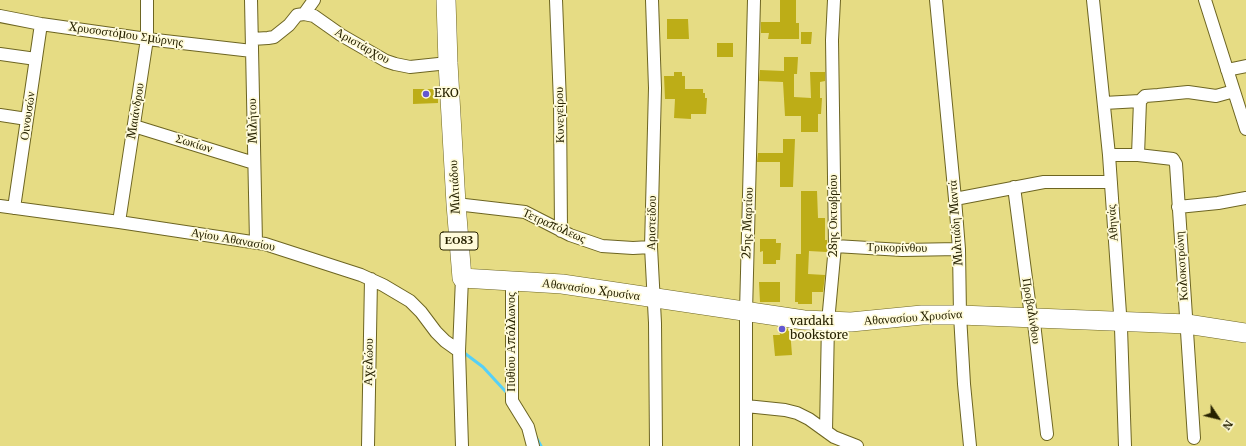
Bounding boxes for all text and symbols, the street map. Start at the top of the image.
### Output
street label: Χρυσοστόμου Σμύρνης [68,20,184,50]
street label: Αριστάρχου [332,25,392,67]
street label: Μαιάνδρου [124,82,148,140]
place label: EKO [434,87,459,101]
street label: Κυνεγείρου [552,87,568,143]
marker: EKO [421,89,431,99]
street label: Οινουσών [17,91,39,141]
street label: Μιλήτου [245,98,261,144]
street label: Σωκίων [174,132,214,156]
street label: Μιλτιάδου [446,160,464,214]
street label: 28ης Οκτωβρίου [827,175,841,257]
street label: Μιλτιάδη Μαντά [946,180,966,266]
street label: 25ης Μαρτίου [740,187,756,259]
street label: Αριστείδου [644,195,660,251]
street label: Αθηνάς [1105,204,1121,242]
street label: Τετραπόλεως [520,206,588,246]
street label: Αγίου Αθανασίου [190,226,276,254]
street label: Κολοκοτρώνη [1172,231,1192,301]
road number: ΕΟ83 [440,232,478,250]
street label: Τρικορίνθου [867,240,927,256]
street label: Αθανασίου Χρυσίνα [541,276,641,304]
street label: Προβαλίνθου [1019,277,1043,345]
street label: Πυθίου Απόλλωνος [505,292,519,392]
street label: Αθανασίου Χρυσίνα [863,307,963,329]
place label: vardaki bookstore [790,315,848,343]
marker: vardaki bookstore [777,324,787,334]
street label: Αχελώου [361,338,377,386]
north arrow [1198,398,1238,438]
text: N [1220,417,1236,432]

